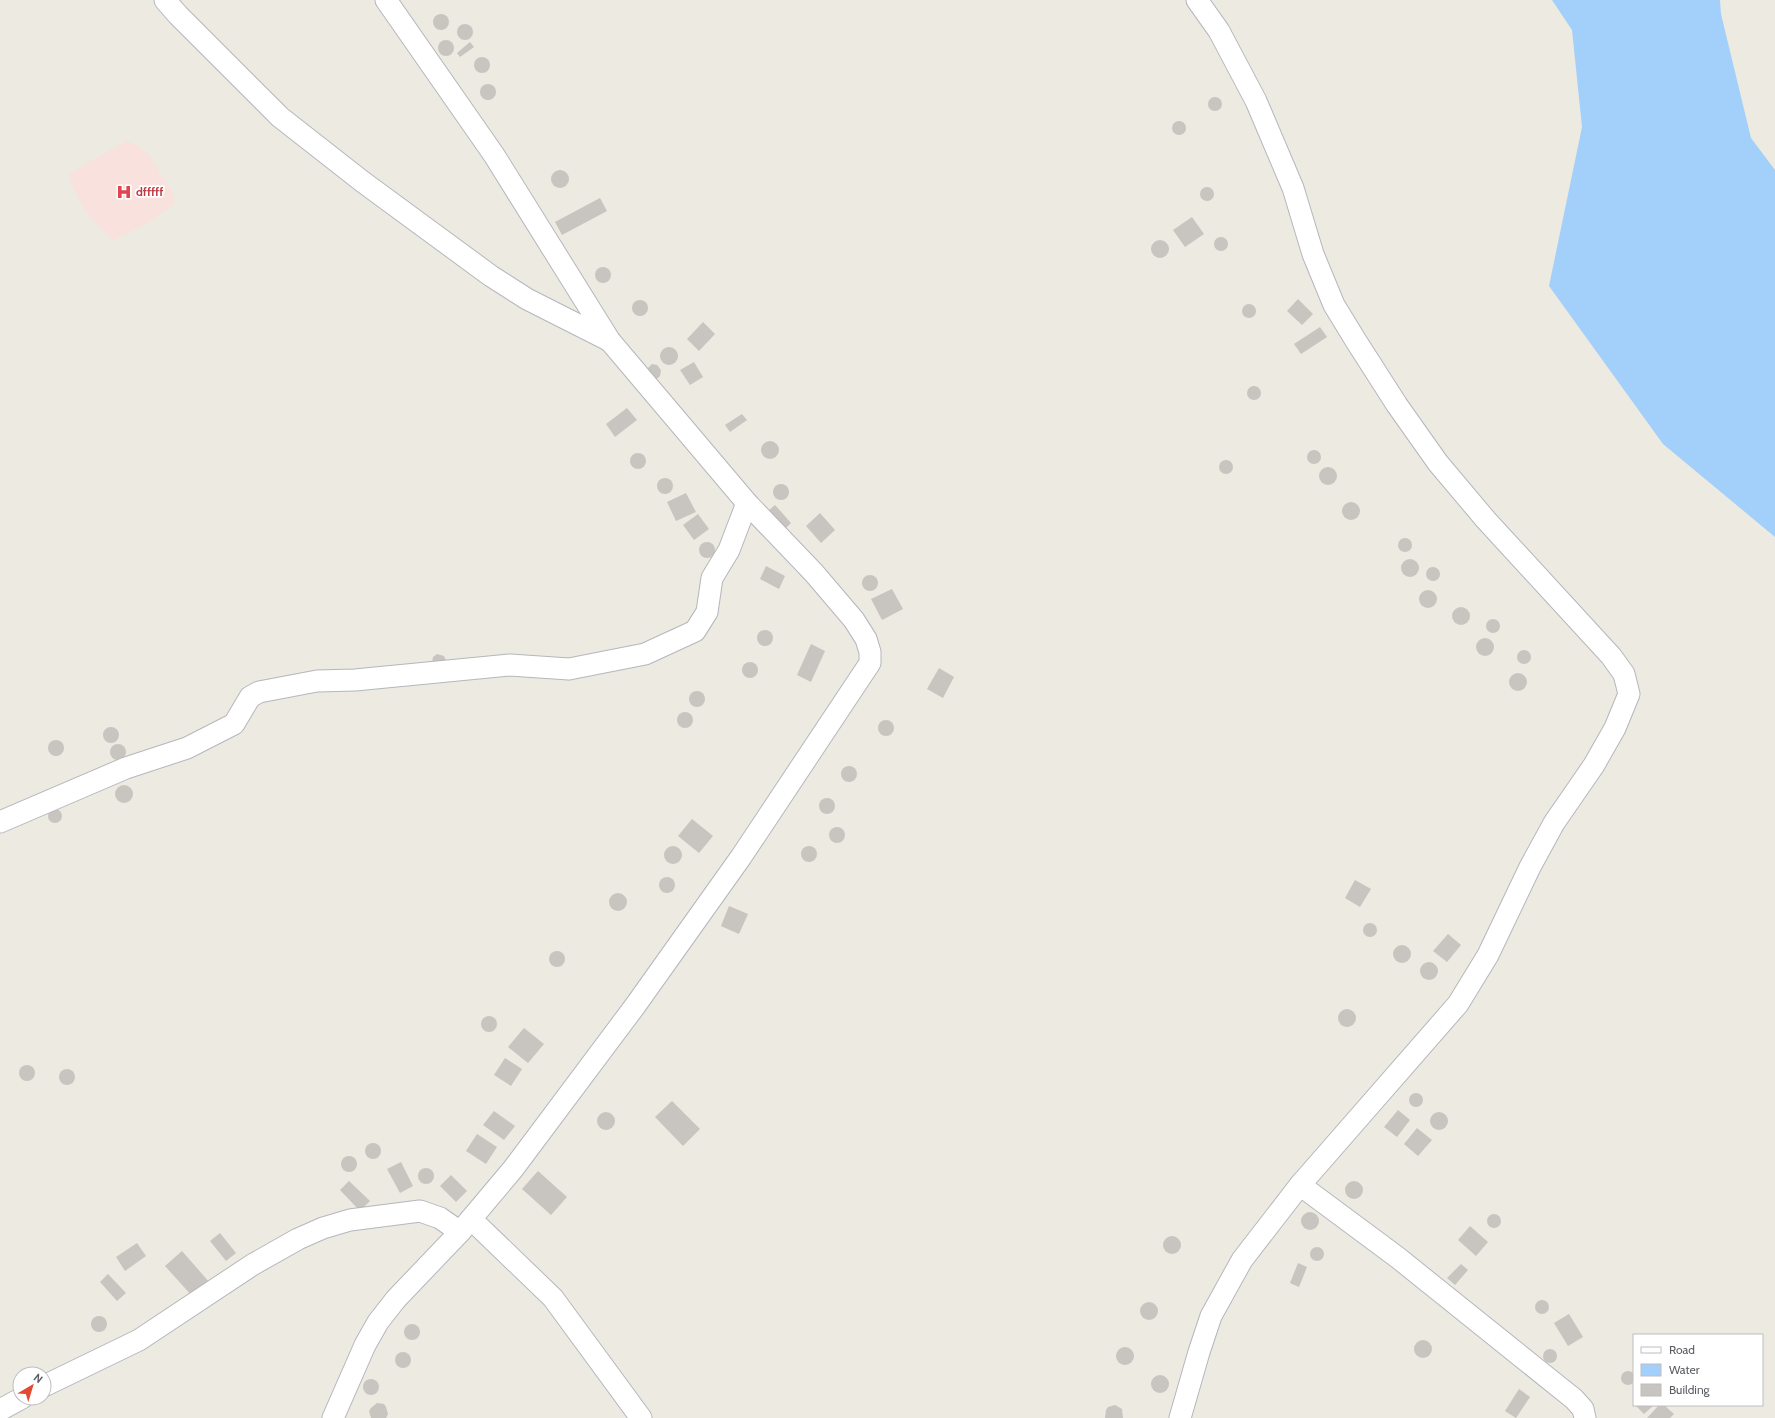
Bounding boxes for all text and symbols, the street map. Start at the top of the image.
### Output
hospital icon: dfffff [115,183,133,201]
place label: dfffff [136,184,163,199]
legend [1633,1334,1763,1406]
text: Road [1669,1342,1695,1357]
text: Water [1669,1362,1700,1377]
north arrow [12,1366,52,1406]
text: N [31,1370,46,1386]
text: Building [1669,1382,1711,1397]

